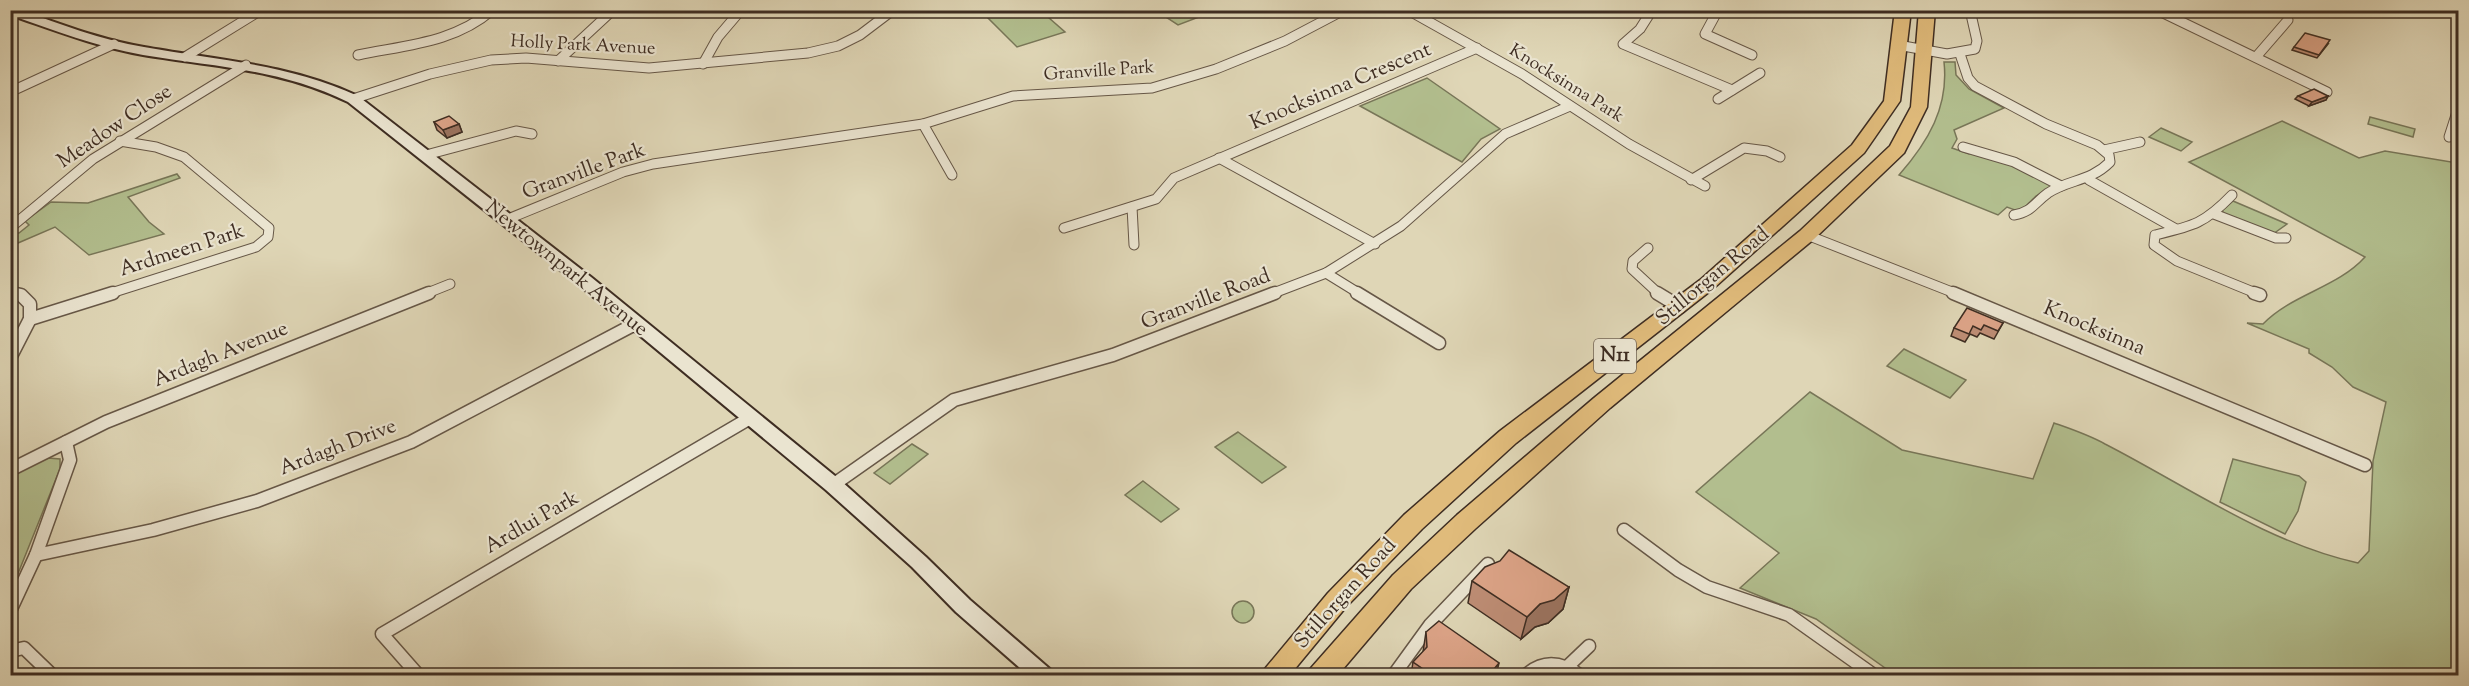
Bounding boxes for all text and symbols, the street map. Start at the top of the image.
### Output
street label: Holly Park Avenue [510,29,656,63]
street label: Knocksinna Crescent [1246,35,1436,139]
street label: Knocksinna Park [1503,38,1629,130]
street label: Granville Park [1043,55,1155,89]
street label: Meadow Close [51,77,179,177]
street label: Granville Park [518,136,650,208]
street label: Newtownpark Avenue [478,194,654,344]
street label: Ardmeen Park [115,216,249,285]
street label: Stillorgan Road [1650,220,1777,334]
street label: Granville Road [1137,261,1275,338]
street label: Knocksinna [2038,294,2150,364]
street label: Ardagh Avenue [149,314,293,396]
road number: N11 [1594,339,1636,373]
street label: Ardagh Drive [275,412,401,484]
street label: Ardlui Park [479,484,585,562]
street label: Stillorgan Road [1288,532,1404,656]

